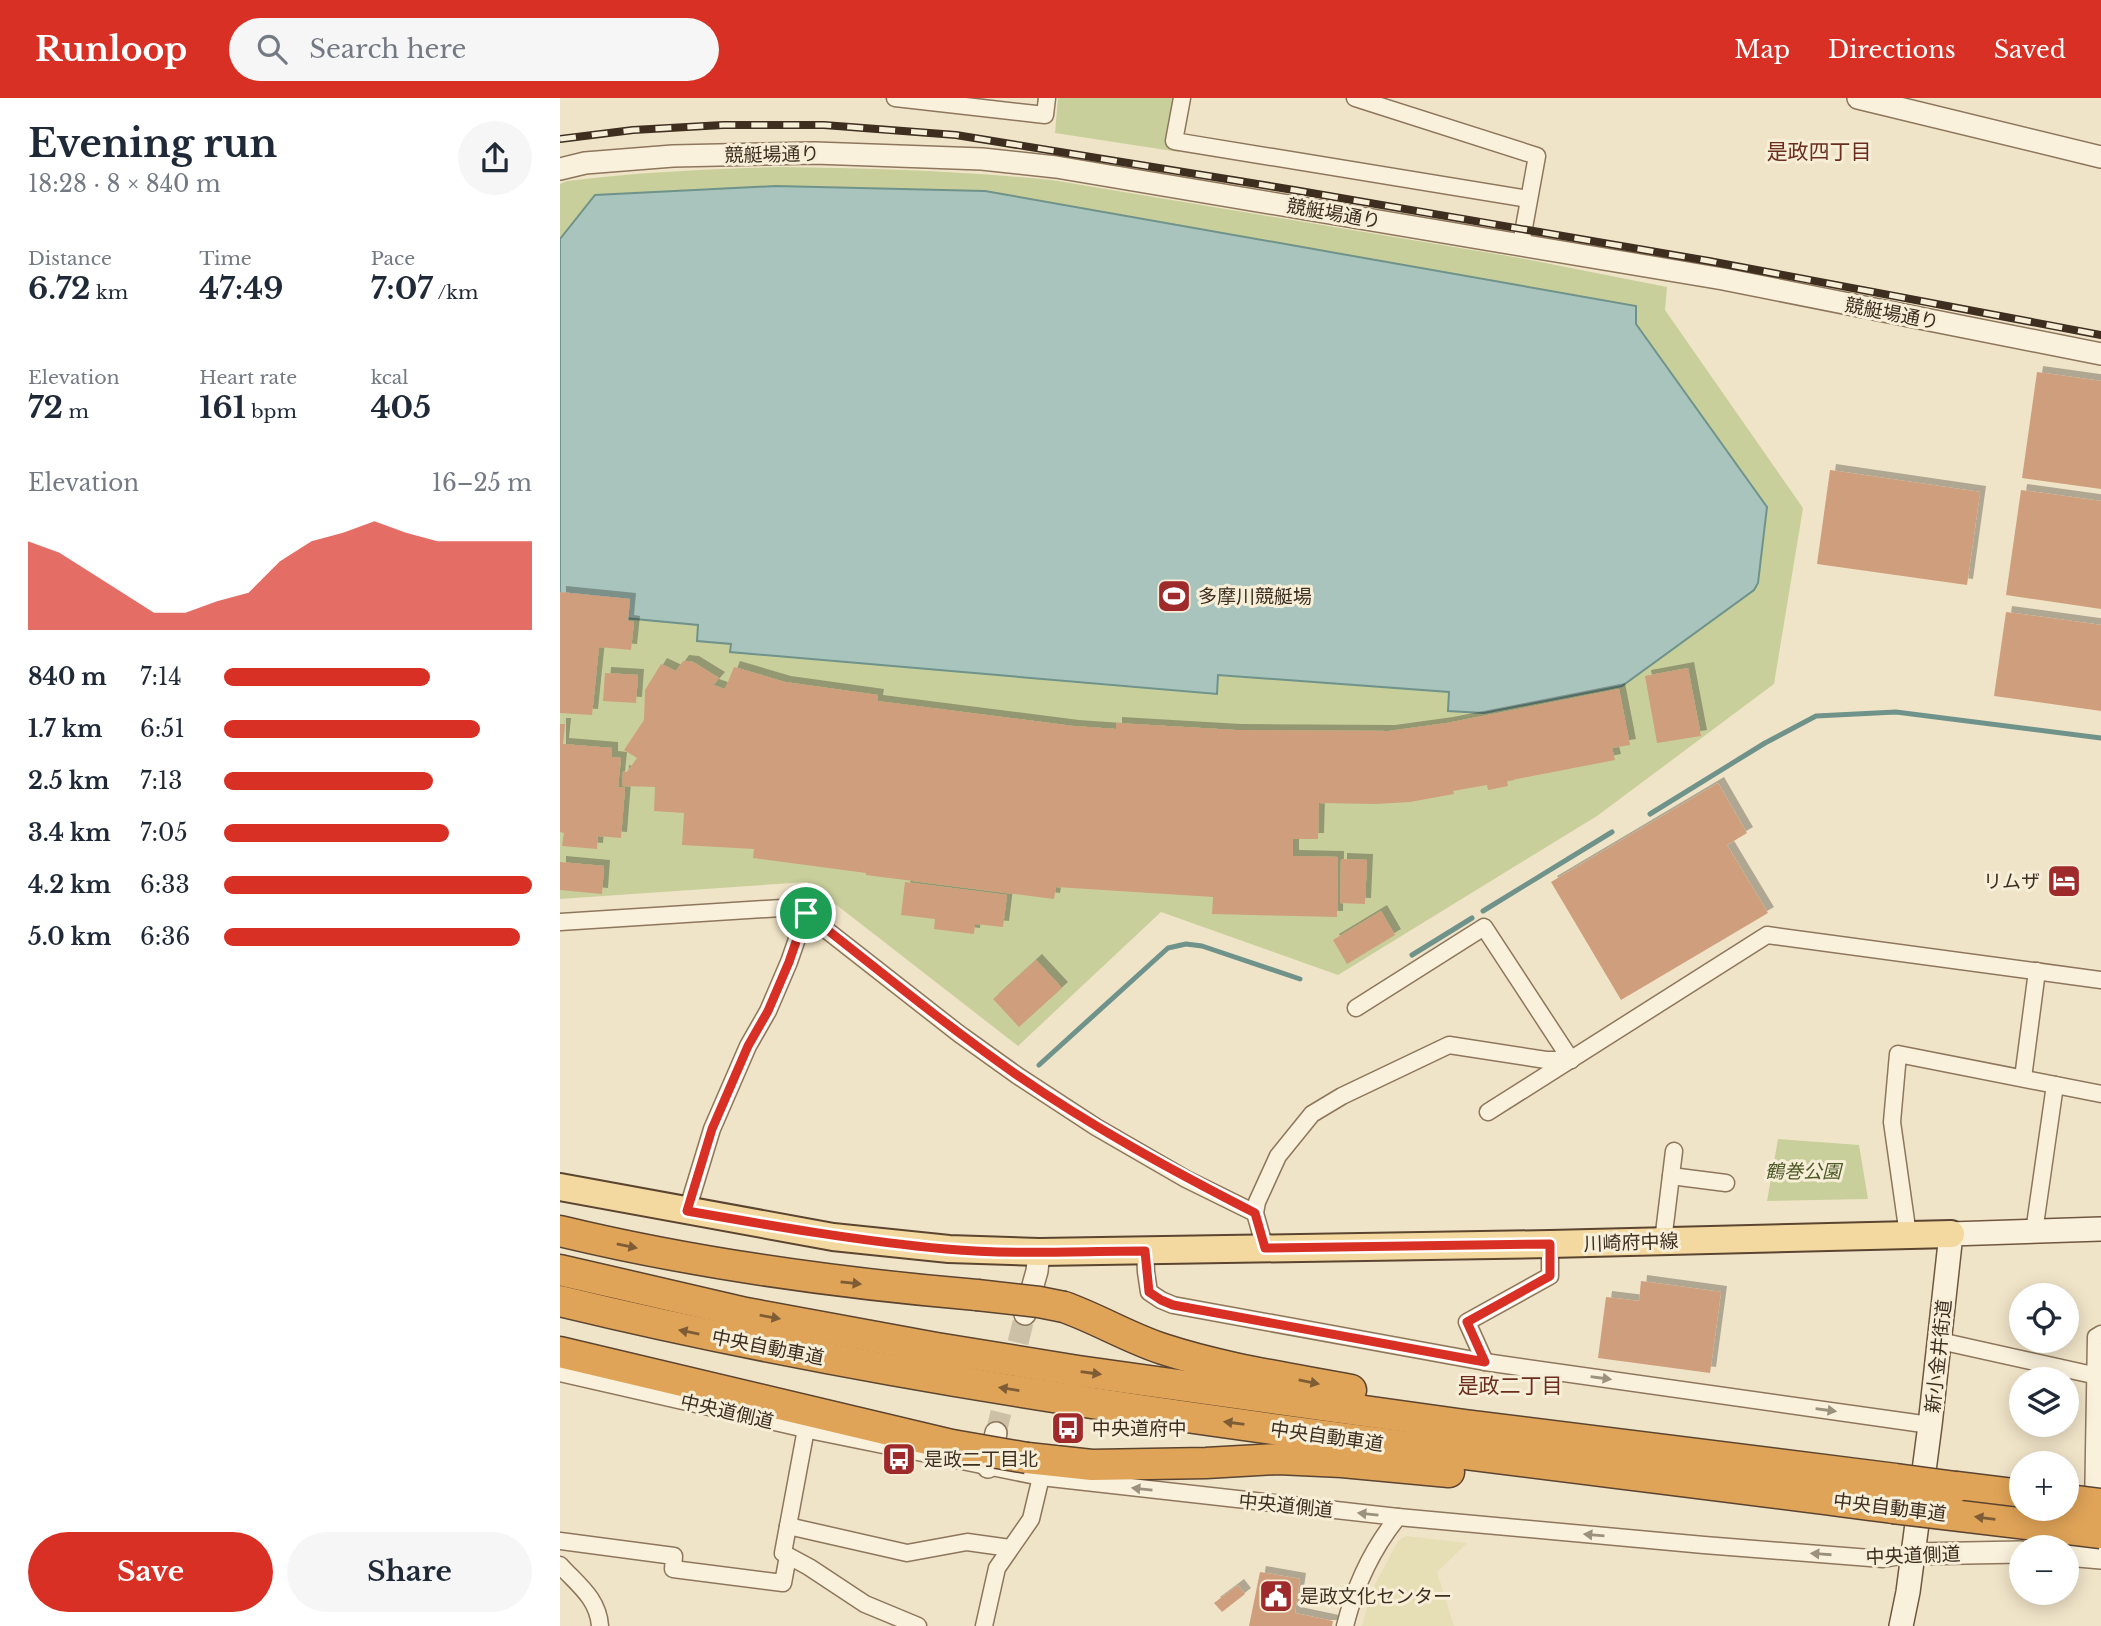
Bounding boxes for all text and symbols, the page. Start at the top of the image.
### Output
search box [229,18,719,81]
text: Runloop [35,29,187,70]
icon: search [253,30,291,68]
text: Search here [309,33,466,65]
text: Map [1734,35,1790,64]
text: Directions [1828,35,1956,64]
text: Saved [1994,35,2066,64]
text: Evening run [28,120,277,167]
button: share [458,121,532,195]
district label: 是政四丁目 [1767,139,1872,165]
street label: 競艇場通り [724,142,820,167]
text: 18:28 · 8 × 840 m [28,170,221,198]
street label: 競艇場通り [1285,194,1383,233]
text: Distance [28,247,112,270]
text: Time [199,247,252,270]
text: Pace [371,247,415,270]
text: 6.72 [28,270,91,307]
text: 47:49 [199,270,283,307]
text: 7:07 [371,270,433,307]
text: km [91,281,128,304]
text: /km [433,281,478,304]
street label: 競艇場通り [1843,293,1941,334]
text: Elevation [28,366,120,389]
text: Heart rate [199,366,297,389]
text: kcal [371,366,409,389]
text: 72 [28,389,63,426]
text: 161 [199,389,246,426]
text: 405 [371,389,431,426]
text: m [63,400,89,423]
text: bpm [246,400,297,423]
text: Elevation [28,469,139,497]
text: 16–25 m [432,469,532,497]
sports icon: 多摩川競艇場 [1155,577,1193,615]
place label: 多摩川競艇場 [1198,585,1312,608]
text: 840 m [28,663,107,691]
text: 7:14 [140,663,182,691]
text: 1.7 km [28,715,102,743]
text: 6:51 [140,715,185,743]
text: 2.5 km [28,767,109,795]
text: 7:13 [140,767,183,795]
text: 3.4 km [28,819,111,847]
text: 7:05 [140,819,188,847]
hotel icon: リムザ [2045,862,2083,900]
place label: リムザ [1983,870,2040,893]
text: 4.2 km [28,871,111,899]
text: 6:33 [140,871,190,899]
pin [776,883,836,943]
icon: arrive [787,894,825,932]
text: 5.0 km [28,923,111,951]
text: 6:36 [140,923,190,951]
park label: 鶴巻公園 [1765,1160,1844,1183]
street label: 川崎府中線 [1583,1229,1679,1256]
one-way arrow [616,1240,638,1251]
one-way arrow [840,1277,862,1288]
map controls [2009,1283,2079,1605]
button: locate [2009,1283,2079,1353]
street label: 新小金井街道 [1921,1298,1956,1414]
one-way arrow [759,1312,781,1323]
street label: 中央自動車道 [710,1325,826,1370]
one-way arrow [678,1326,700,1337]
button: layers [2009,1367,2079,1437]
one-way arrow [1080,1368,1102,1379]
district label: 是政二丁目 [1458,1373,1563,1399]
one-way arrow [1590,1373,1612,1384]
one-way arrow [1298,1377,1320,1388]
one-way arrow [998,1383,1020,1394]
street label: 中央道側道 [678,1390,776,1433]
one-way arrow [1816,1405,1838,1416]
bus stop icon: 中央道府中 [1049,1409,1087,1447]
place label: 中央道府中 [1092,1417,1187,1440]
one-way arrow [1223,1417,1245,1428]
street label: 中央自動車道 [1269,1417,1385,1456]
bus stop icon: 是政二丁目北 [880,1440,918,1478]
place label: 是政二丁目北 [924,1448,1038,1471]
button: + [2009,1451,2079,1521]
one-way arrow [1130,1484,1152,1495]
street label: 中央道側道 [1237,1489,1334,1522]
street label: 中央自動車道 [1832,1489,1948,1526]
one-way arrow [1357,1508,1379,1519]
one-way arrow [1973,1513,1995,1524]
one-way arrow [1583,1529,1605,1540]
button: Save [28,1532,273,1612]
button: Share [287,1532,532,1612]
button: − [2009,1535,2079,1605]
street label: 中央道側道 [1865,1542,1961,1569]
one-way arrow [1810,1548,1832,1559]
public building icon: 是政文化センター [1257,1577,1295,1615]
place label: 是政文化センター [1300,1585,1452,1608]

